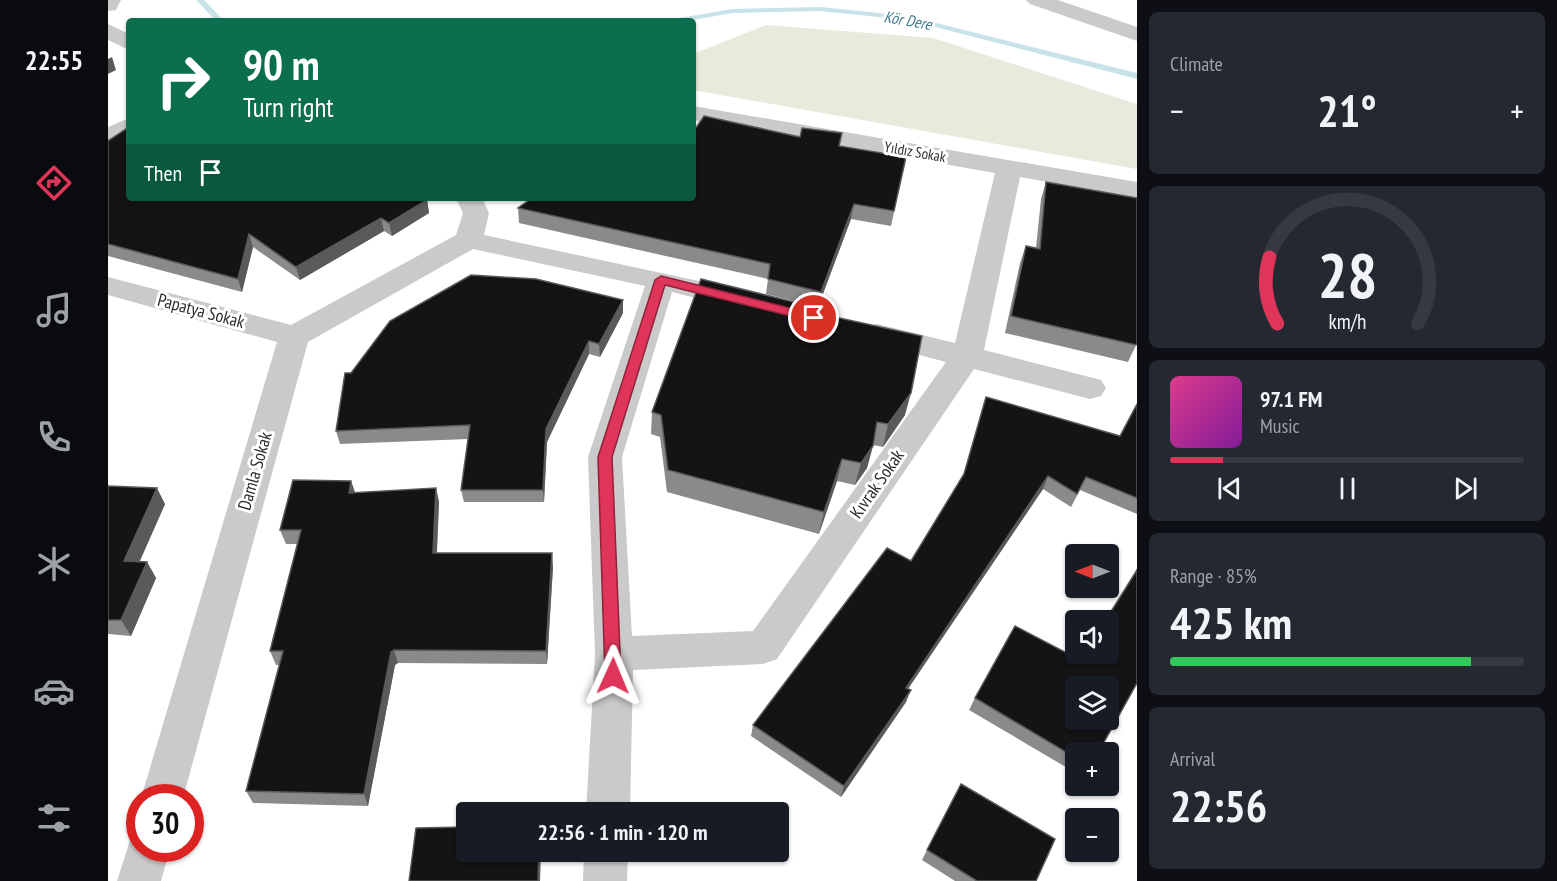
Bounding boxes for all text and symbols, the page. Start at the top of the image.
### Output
water label: Kör Dere [883,6,935,34]
text: 90 m [243,37,320,92]
icon: right [144,42,222,120]
text: 22:55 [25,43,83,77]
text: Climate [1170,51,1223,77]
text: 21° [1317,81,1377,139]
text: − [1170,89,1184,132]
text: + [1510,89,1524,132]
text: Turn right [243,90,334,124]
street label: Yıldız Sokak [883,137,947,166]
icon: arrive [194,156,227,189]
text: Then [144,159,182,187]
icon: directions [33,162,75,204]
text: 28 [1317,234,1377,315]
street label: Papatya Sokak [155,288,247,333]
icon: music [33,289,75,331]
pin [788,292,839,343]
icon: arrive [797,301,830,334]
text: km/h [1328,307,1366,335]
text: 97.1 FM [1260,385,1322,413]
text: Music [1260,413,1300,439]
icon: phone [33,416,75,458]
street label: Damla Sokak [232,429,277,513]
street label: Kıvrak Sokak [845,445,909,523]
icon: previous [1213,472,1246,505]
icon: pause [1331,472,1364,505]
icon: next [1449,472,1482,505]
icon: climate [33,543,75,585]
north arrow [1065,544,1119,598]
map controls [1065,544,1119,862]
text: Range · 85% [1170,563,1257,589]
text: 425 km [1170,593,1292,651]
button: sound [1065,610,1119,664]
position arrow [581,644,645,708]
icon: car [33,670,75,712]
button: layers [1065,676,1119,730]
button: + [1065,742,1119,796]
text: Arrival [1170,746,1215,772]
text: 22:56 [1170,776,1267,834]
speed limit sign: 30 [126,784,204,862]
icon: filters [33,797,75,839]
button: − [1065,808,1119,862]
text: 22:56 · 1 min · 120 m [537,818,708,846]

